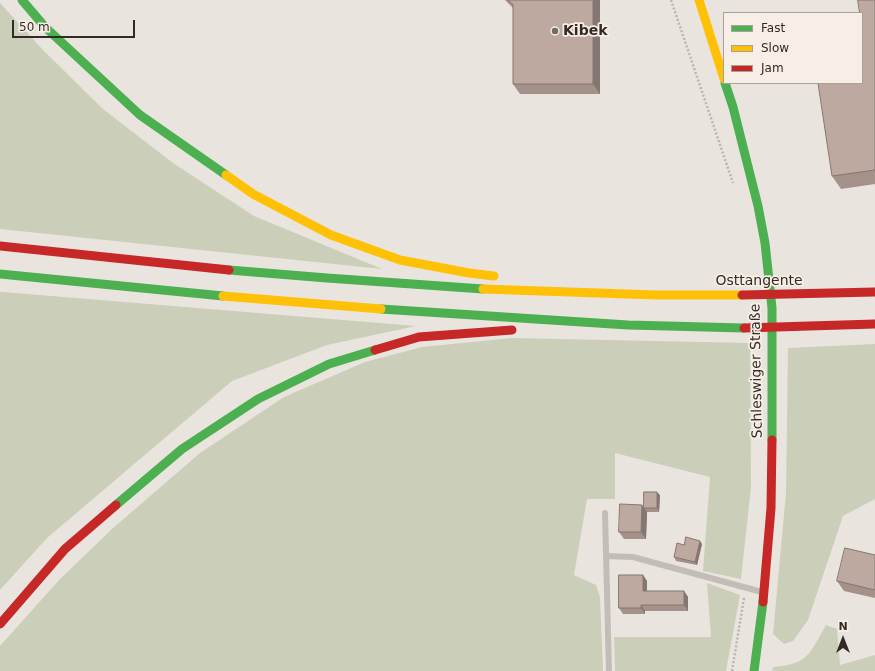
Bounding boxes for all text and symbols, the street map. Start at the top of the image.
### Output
scale bar [14,12,137,38]
legend [723,12,863,84]
text: 50 m [19,20,50,34]
text: Fast [761,21,785,35]
place label: Kibek [563,23,607,39]
marker: Kibek [550,26,560,36]
text: Slow [761,41,789,55]
text: Jam [761,61,784,75]
street label: Osttangente [715,273,803,289]
street label: Schleswiger Straße [747,304,767,438]
north arrow [823,619,863,659]
text: N [838,620,848,633]

